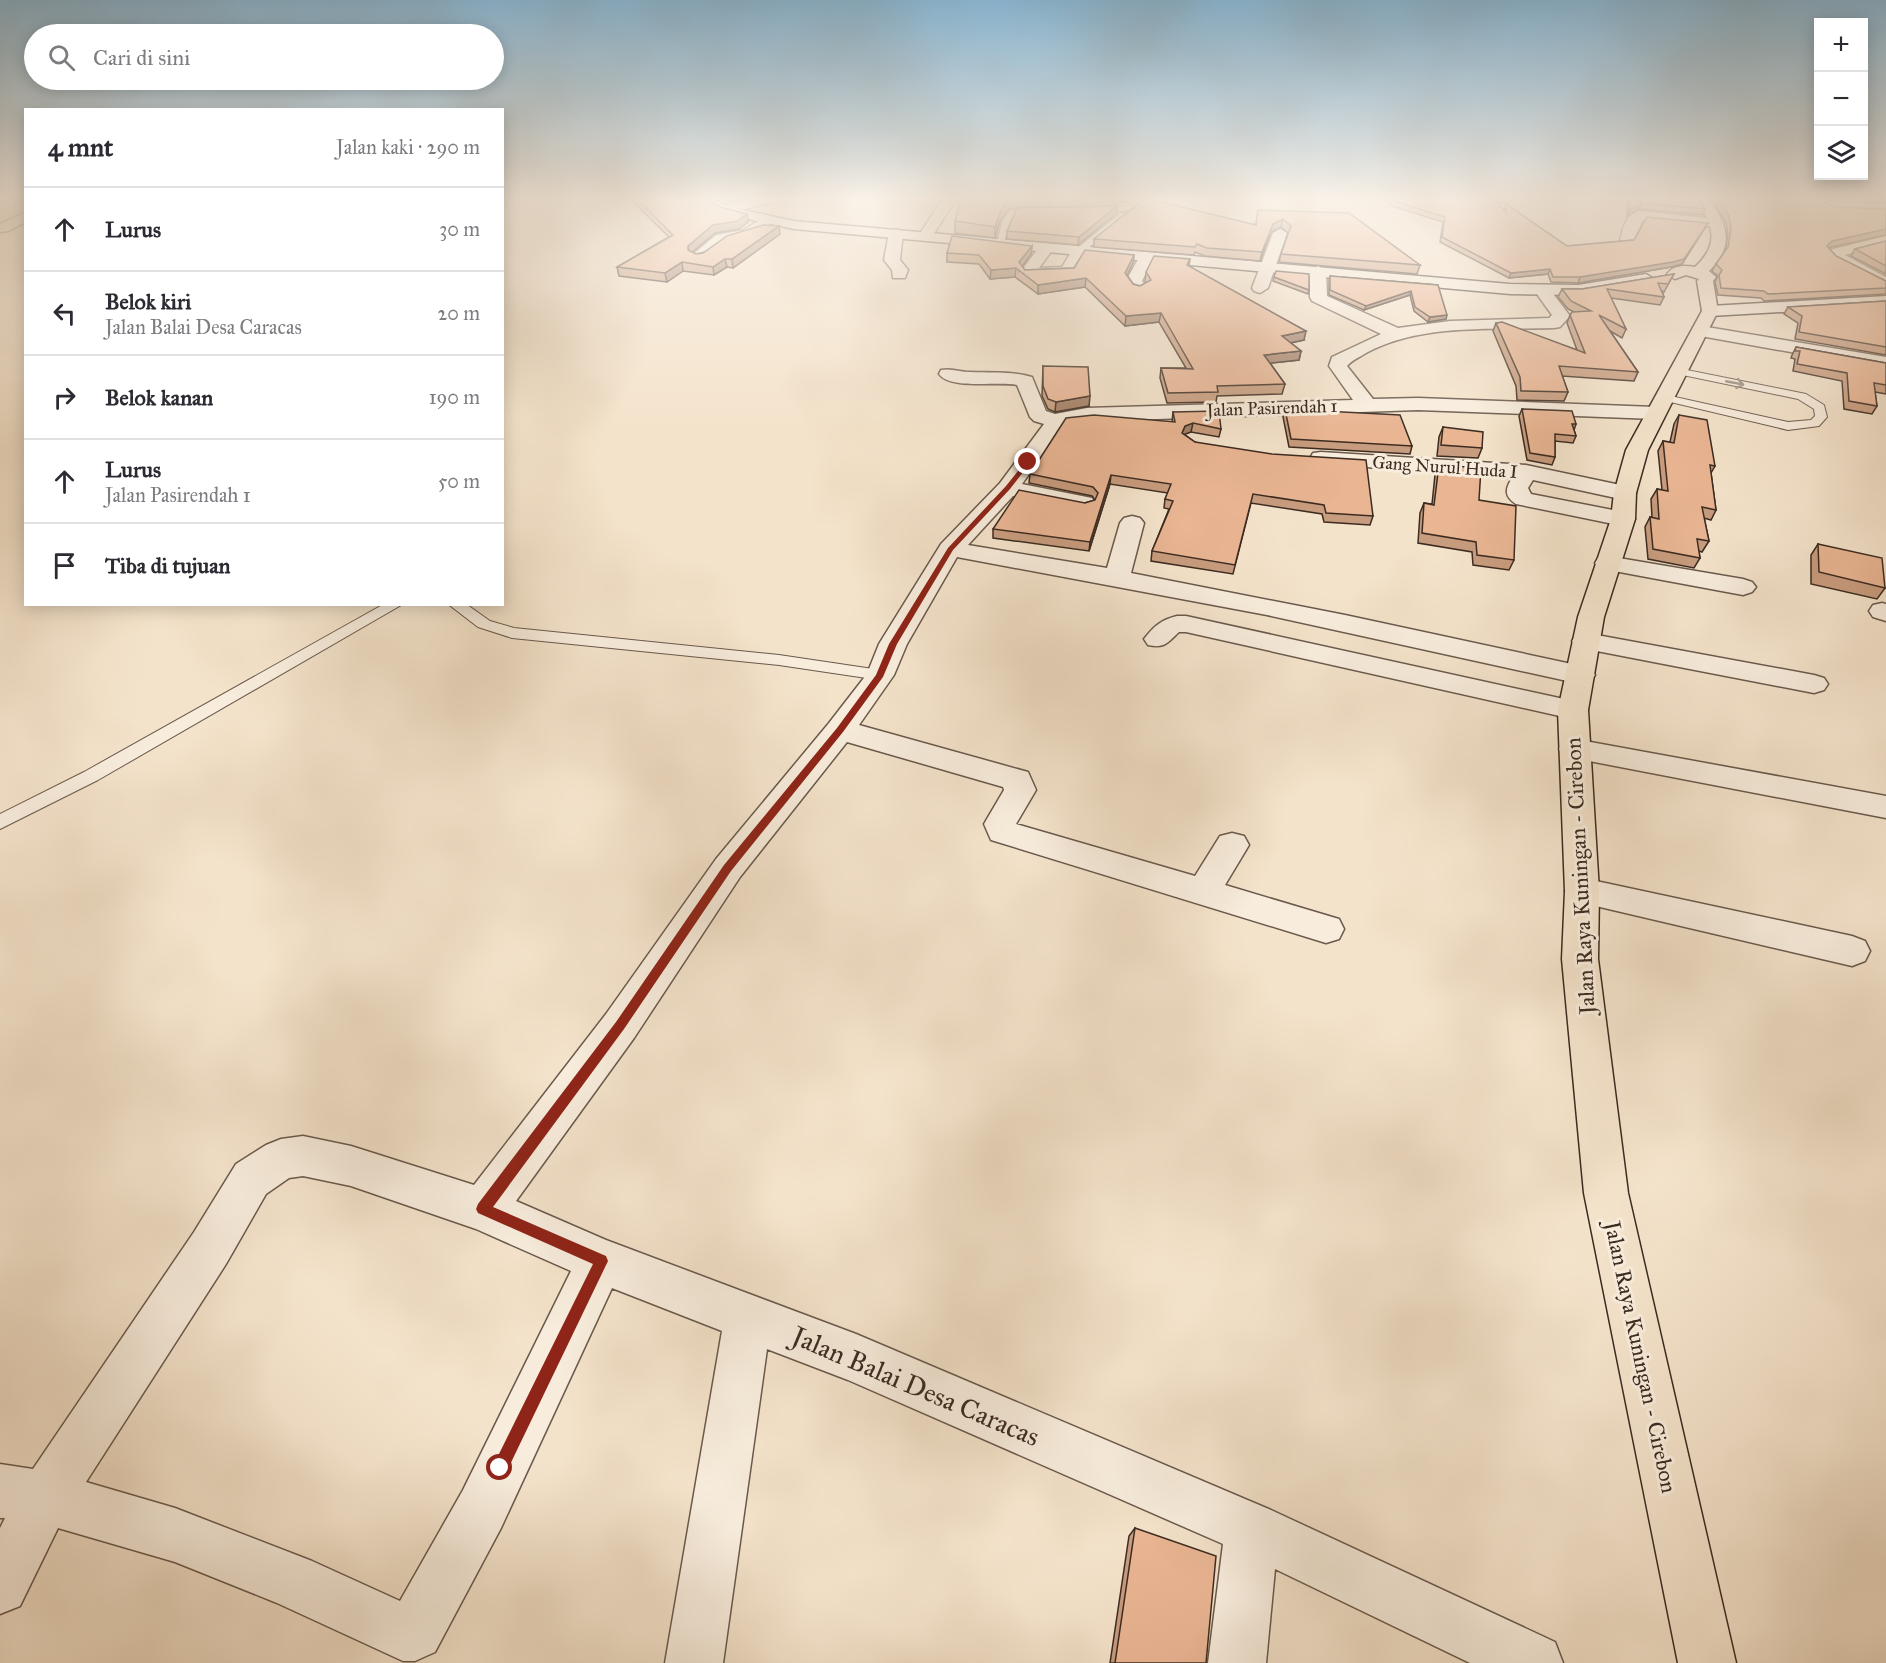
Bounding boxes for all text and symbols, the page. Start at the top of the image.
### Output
map controls [1814,18,1868,180]
button: + [1814,18,1868,72]
search box [24,24,504,90]
icon: search [45,41,78,74]
text: Cari di sini [93,44,190,71]
button: − [1814,72,1868,126]
button: layers [1814,126,1868,180]
text: 4 mnt [48,131,113,163]
text: Jalan kaki · 290 m [336,135,480,159]
icon: ahead [48,213,81,246]
text: Lurus [105,216,161,243]
text: 30 m [439,217,480,241]
text: Belok kiri [105,288,191,315]
icon: left [48,297,81,330]
text: 20 m [437,301,480,325]
text: Jalan Balai Desa Caracas [105,315,302,339]
one-way arrow [1724,378,1744,389]
icon: right [48,381,81,414]
text: Belok kanan [105,384,213,411]
text: 190 m [429,385,480,409]
street label: Jalan Pasirendah 1 [1204,395,1338,422]
route end [1014,448,1040,474]
street label: Gang Nurul Huda I [1371,451,1519,484]
text: Lurus [105,456,161,483]
icon: ahead [48,465,81,498]
text: 50 m [438,469,480,493]
text: Jalan Pasirendah 1 [105,483,251,507]
icon: arrive [48,549,81,582]
text: Tiba di tujuan [105,552,230,579]
street label: Jalan Raya Kuningan - Cirebon [1559,737,1601,1017]
street label: Jalan Raya Kuningan - Cirebon [1599,1217,1683,1495]
street label: Jalan Balai Desa Caracas [785,1318,1045,1453]
route start [486,1454,512,1480]

